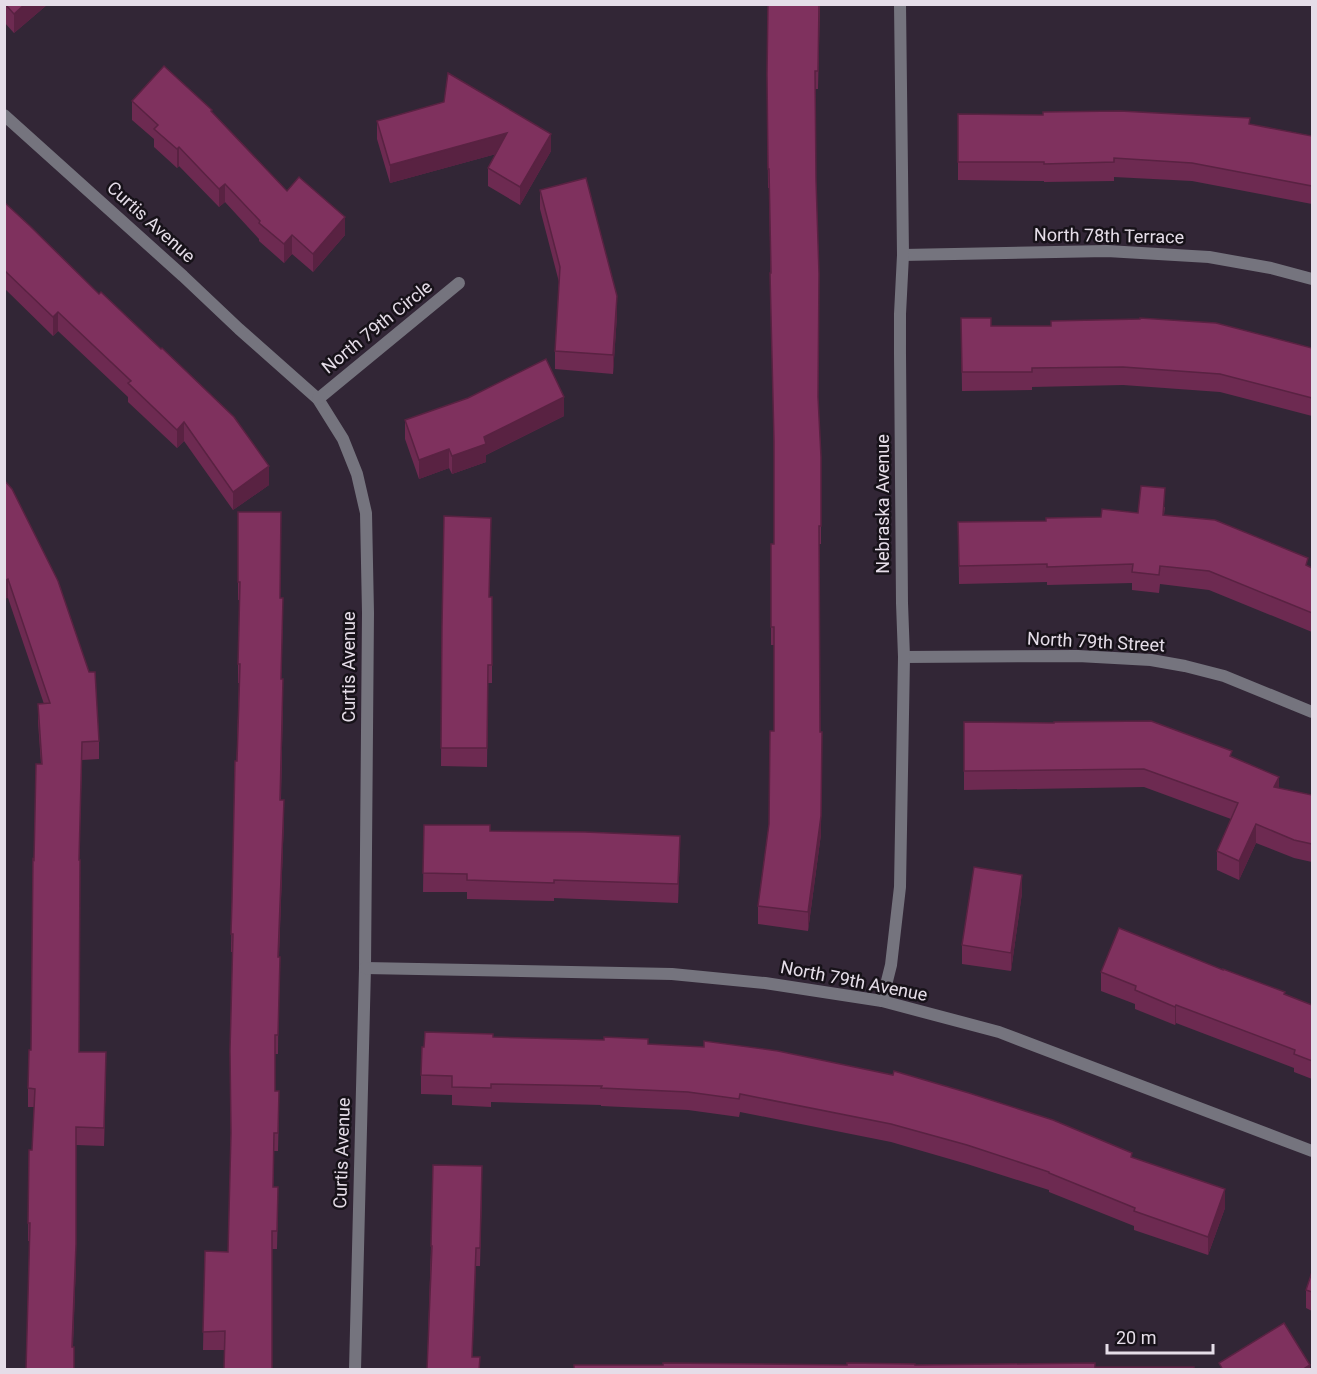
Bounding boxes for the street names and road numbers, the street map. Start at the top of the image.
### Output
street label: Curtis Avenue [103,177,200,267]
street label: North 78th Terrace [1034,224,1184,247]
street label: North 79th Circle [317,276,436,378]
street label: Nebraska Avenue [872,434,893,574]
street label: Curtis Avenue [338,611,359,723]
street label: North 79th Street [1027,627,1166,656]
street label: North 79th Avenue [779,956,929,1005]
street label: Curtis Avenue [329,1097,354,1209]

